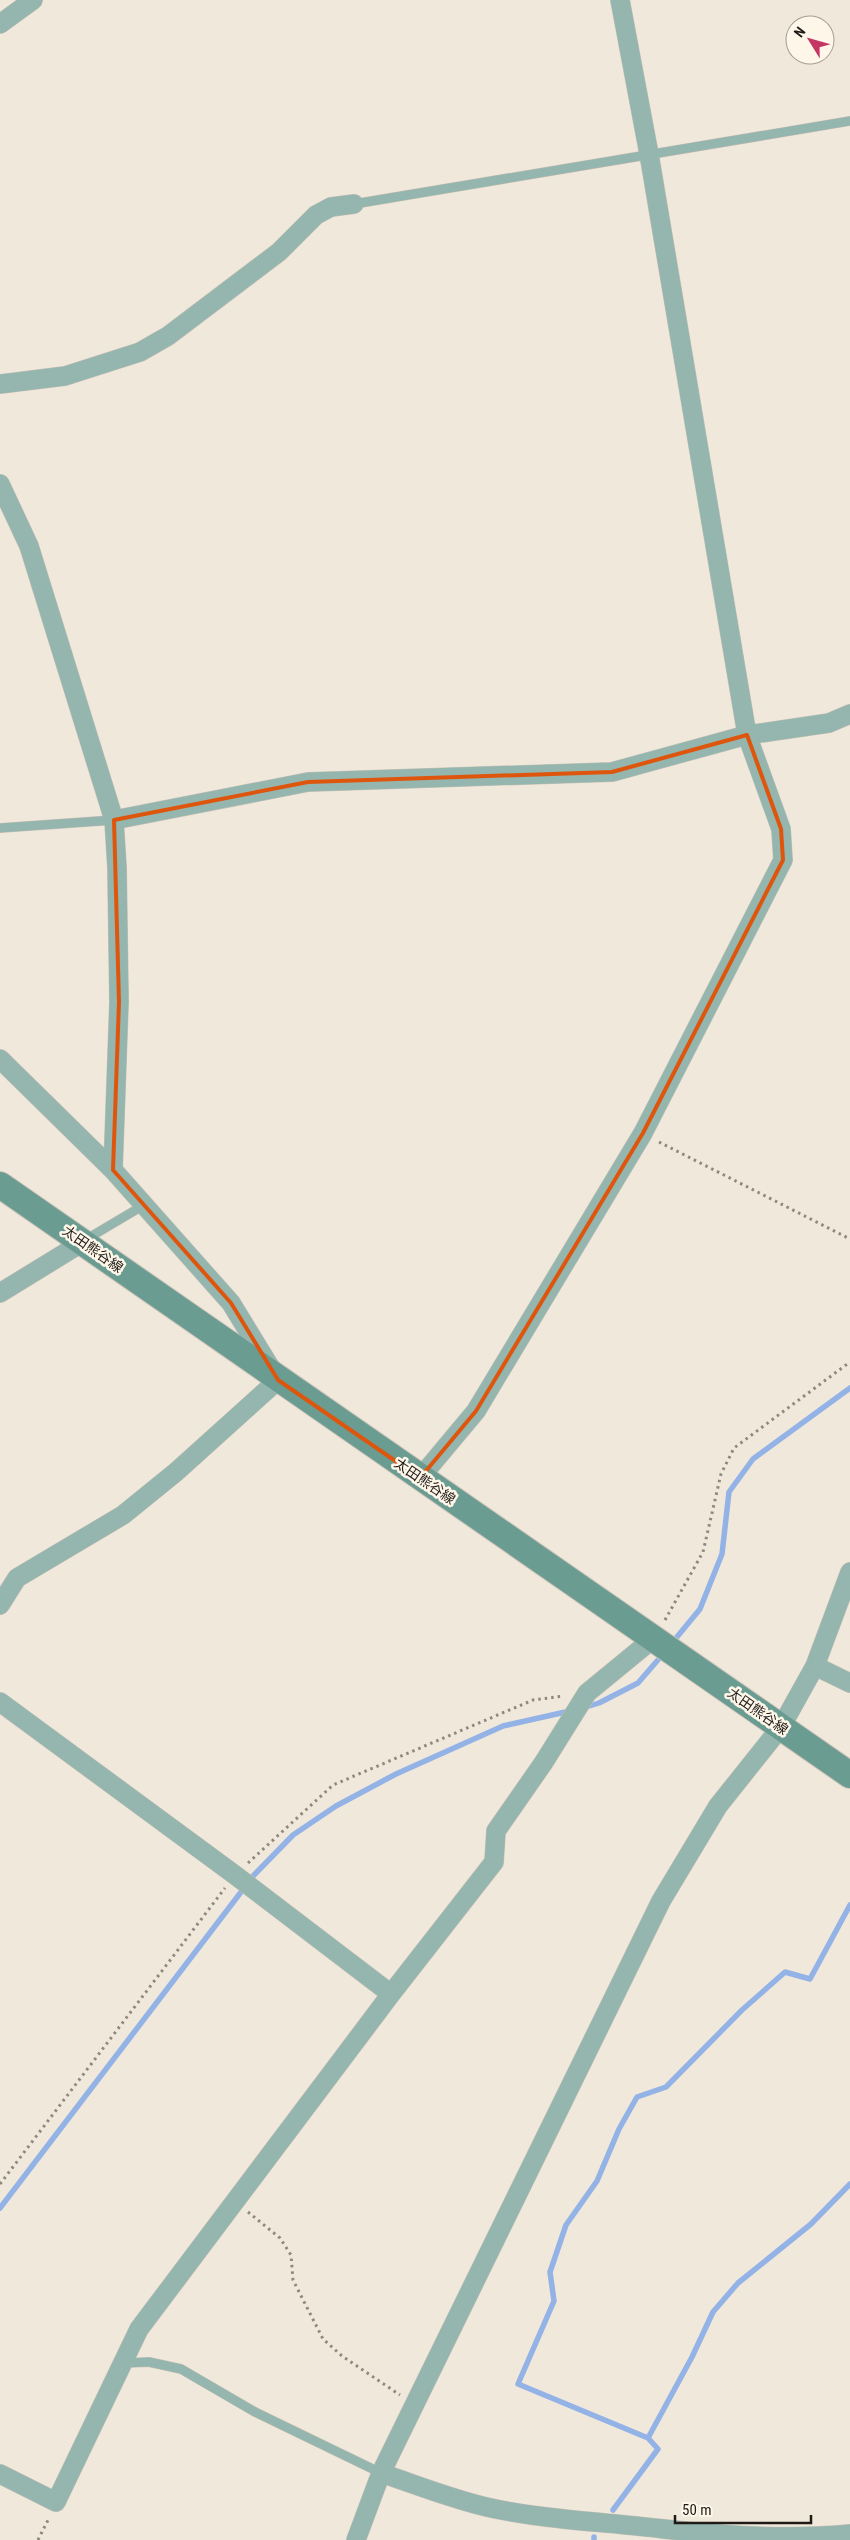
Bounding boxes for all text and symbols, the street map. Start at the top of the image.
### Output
north arrow [785,15,835,65]
text: N [791,24,809,40]
street label: 太田熊谷線 [60,1222,126,1276]
street label: 太田熊谷線 [392,1455,458,1507]
street label: 太田熊谷線 [725,1684,791,1738]
scale bar [675,2492,811,2524]
text: 50 m [682,2501,712,2519]

